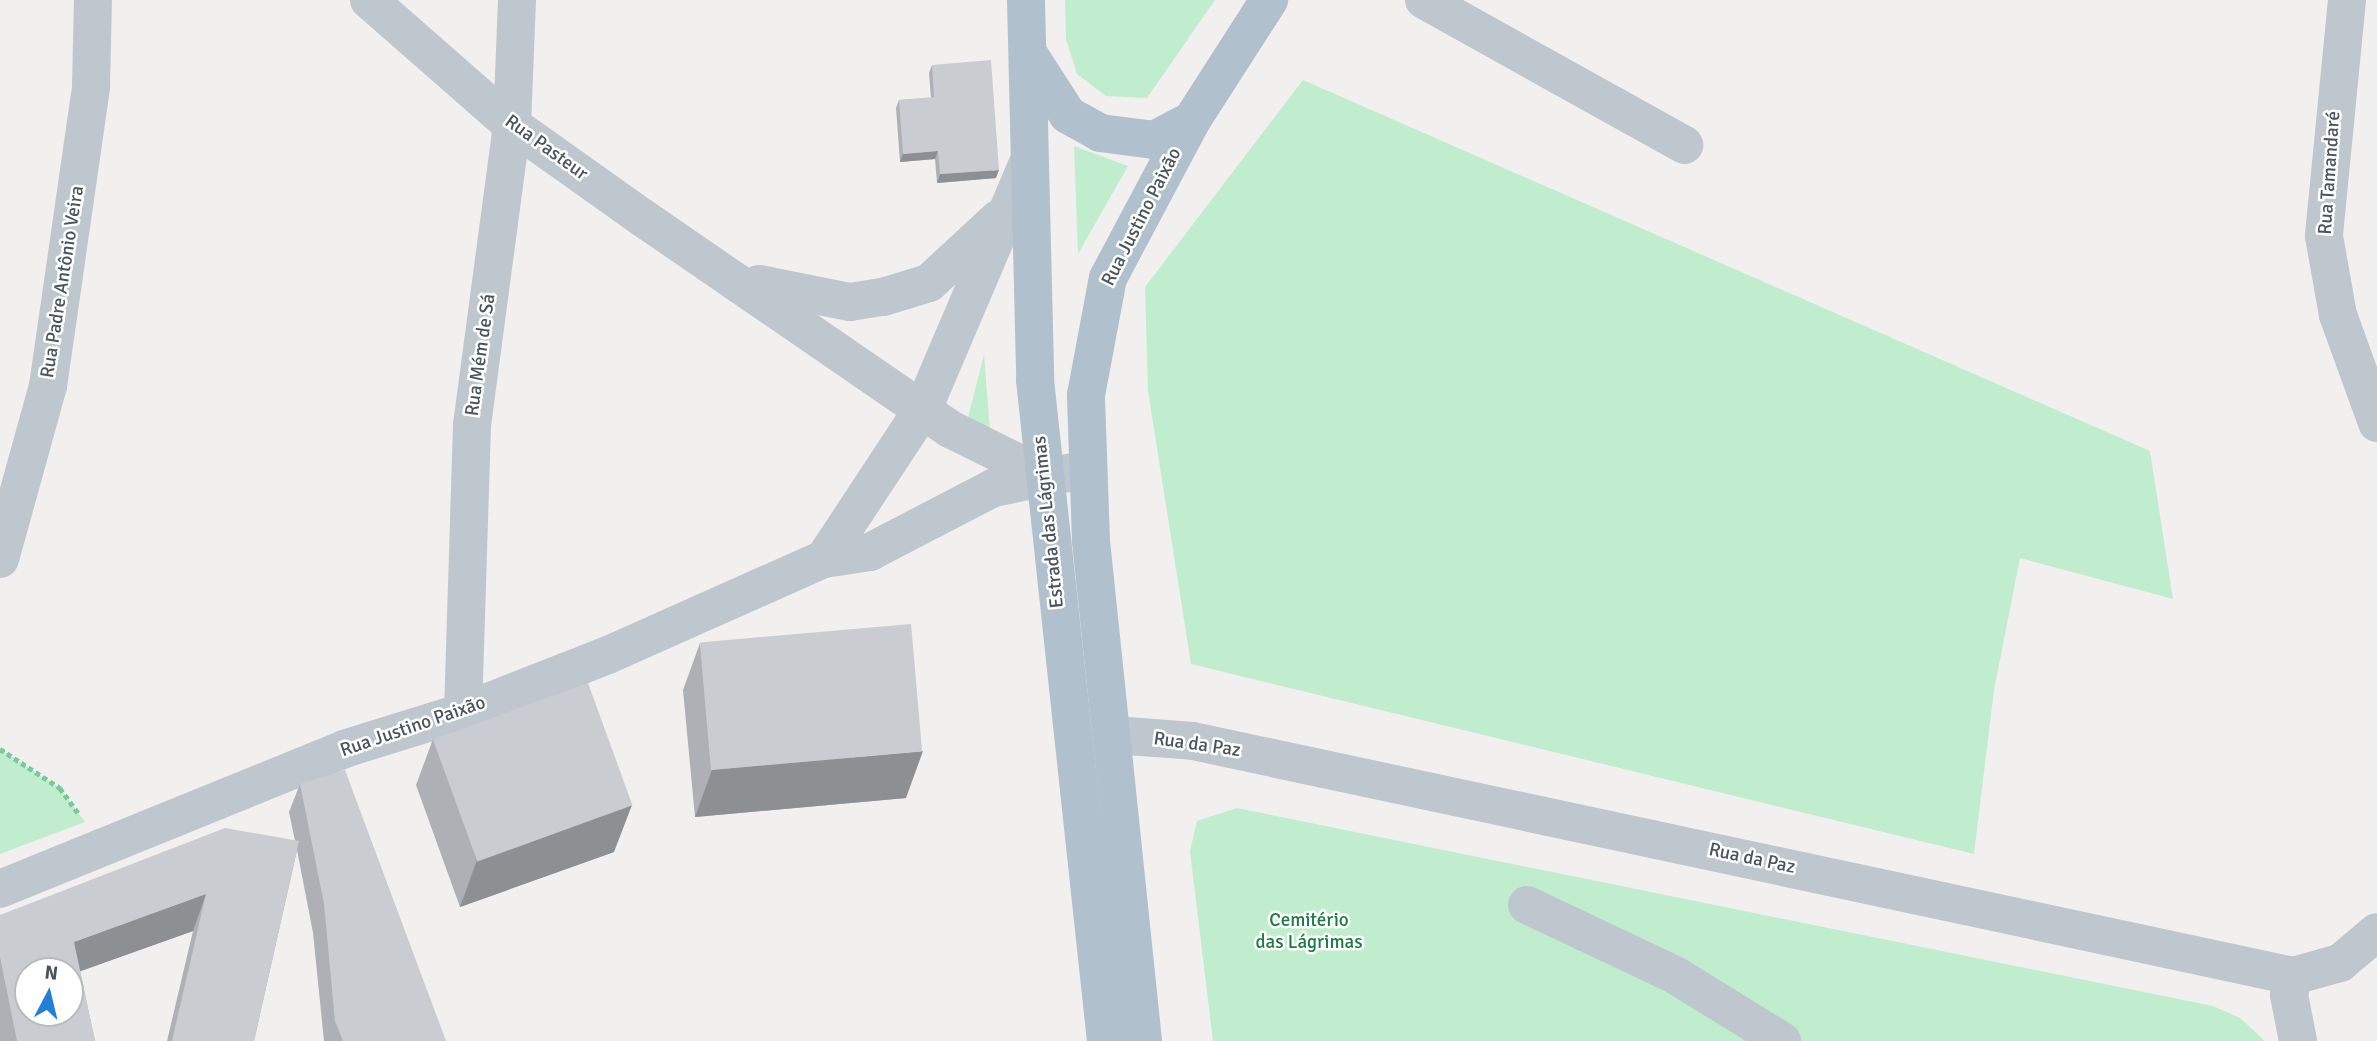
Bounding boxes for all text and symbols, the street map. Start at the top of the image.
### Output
street label: Rua Pasteur [500,110,592,186]
street label: Rua Tamandaré [2314,110,2346,236]
street label: Rua Justino Paixão [1097,144,1187,290]
street label: Rua Padre Antônio Veira [37,184,89,380]
street label: Rua Mém de Sá [461,292,501,418]
street label: Estrada das Lágrimas [1029,435,1069,609]
street label: Rua Justino Paixão [337,691,489,763]
street label: Rua da Paz [1152,728,1242,762]
street label: Rua da Paz [1707,839,1797,879]
park label: Cemitério das Lágrimas [1255,910,1363,954]
north arrow [14,957,84,1027]
text: N [43,960,59,986]

